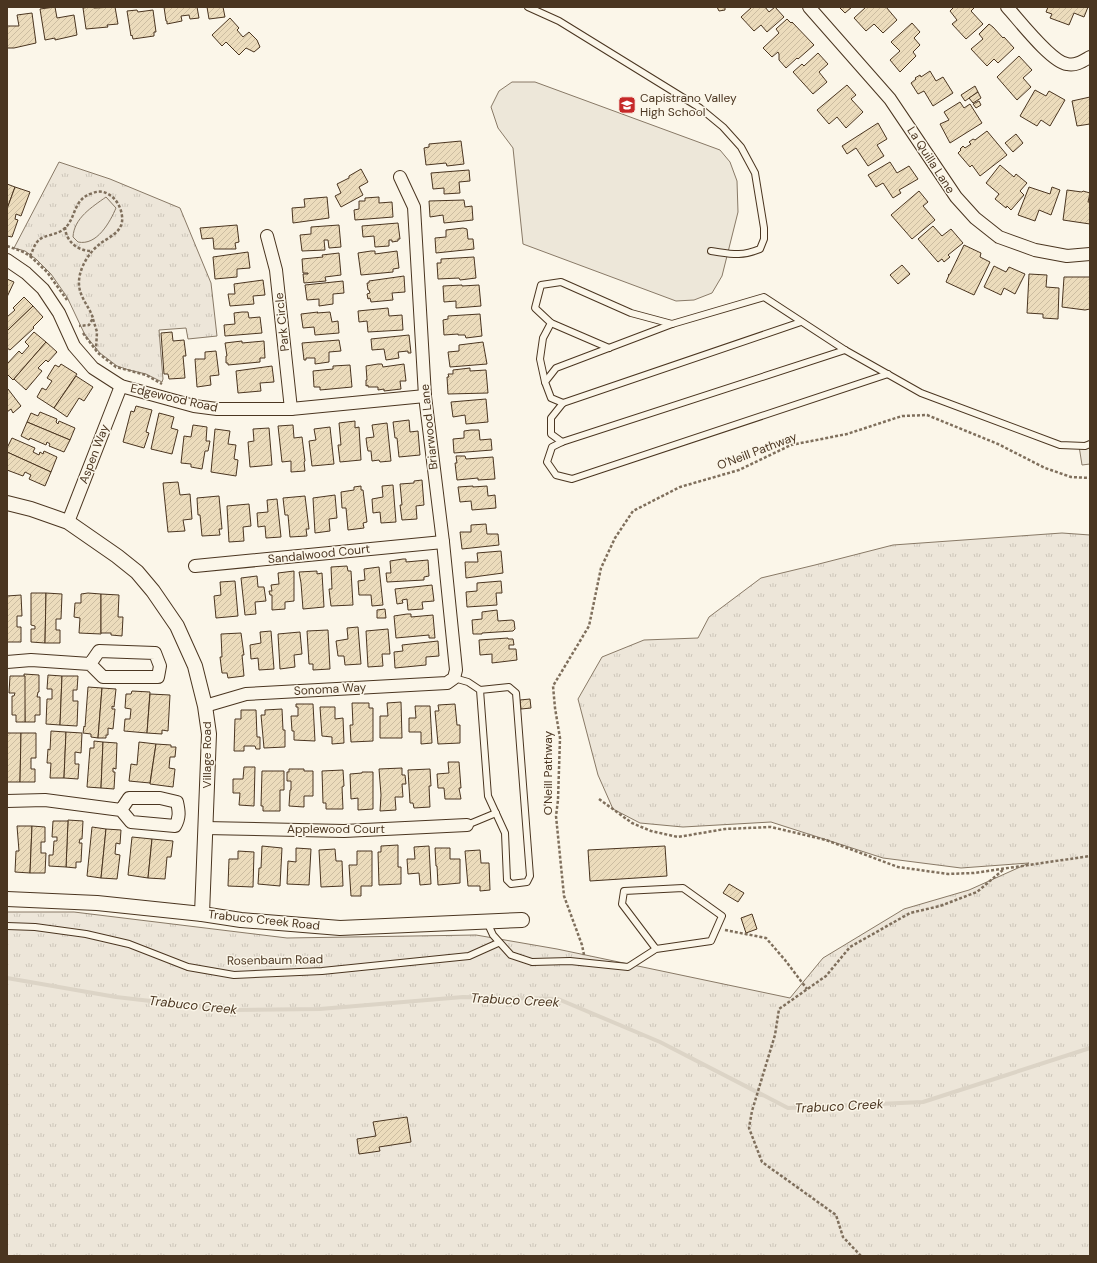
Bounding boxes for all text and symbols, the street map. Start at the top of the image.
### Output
place label: Capistrano Valley High School [640,90,737,120]
school or university icon: Capistrano Valley High School [617,95,637,115]
street label: La Quilla Lane [903,123,959,197]
street label: Park Circle [271,292,293,352]
street label: Edgewood Road [129,380,219,416]
street label: Briarwood Lane [417,383,441,471]
street label: Aspen Way [75,422,113,486]
street label: O'Neill Pathway [715,428,800,474]
street label: Sandalwood Court [267,541,371,567]
street label: Sonoma Way [293,679,367,699]
street label: Village Road [199,721,215,789]
street label: O'Neill Pathway [540,731,556,815]
street label: Applewood Court [287,821,385,837]
street label: Trabuco Creek Road [207,906,321,934]
street label: Rosenbaum Road [227,951,323,969]
water label: Trabuco Creek [470,989,560,1011]
water label: Trabuco Creek [148,992,238,1018]
water label: Trabuco Creek [794,1095,884,1117]

